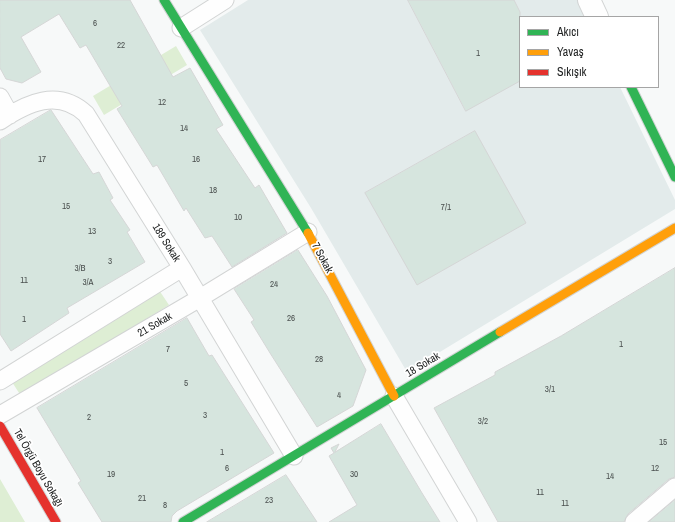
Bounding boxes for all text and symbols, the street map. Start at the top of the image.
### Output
legend [519,16,659,88]
house number: 6 [93,19,97,29]
text: Akıcı [557,24,579,40]
house number: 22 [117,41,125,51]
text: Yavaş [557,44,584,60]
house number: 1 [476,49,480,59]
text: Sıkışık [557,64,587,80]
house number: 12 [158,98,166,108]
house number: 14 [180,124,188,134]
house number: 17 [38,155,46,165]
house number: 16 [192,155,200,165]
house number: 18 [209,186,217,196]
house number: 15 [62,202,70,212]
house number: 7/1 [441,203,451,213]
house number: 10 [234,213,242,223]
street label: 189 Sokak [149,221,183,265]
house number: 13 [88,227,96,237]
street label: 7 Sokak [309,241,335,275]
house number: 3 [108,257,112,267]
house number: 3/B [74,264,86,274]
house number: 11 [20,276,28,286]
house number: 3/A [82,278,94,288]
house number: 24 [270,280,278,290]
street label: 21 Sokak [135,310,175,340]
house number: 26 [287,314,295,324]
house number: 1 [22,315,26,325]
house number: 1 [619,340,623,350]
house number: 7 [166,345,170,355]
street label: 18 Sokak [403,350,443,380]
house number: 28 [315,355,323,365]
house number: 5 [184,379,188,389]
house number: 3/1 [545,385,555,395]
house number: 4 [337,391,341,401]
house number: 3 [203,411,207,421]
house number: 2 [87,413,91,423]
house number: 3/2 [478,417,488,427]
street label: Tel Örgü Boyu Sokağı [10,427,66,509]
house number: 15 [659,438,667,448]
house number: 1 [220,448,224,458]
house number: 6 [225,464,229,474]
house number: 12 [651,464,659,474]
house number: 19 [107,470,115,480]
house number: 30 [350,470,358,480]
house number: 14 [606,472,614,482]
house number: 11 [536,488,544,498]
house number: 21 [138,494,146,504]
house number: 23 [265,496,273,506]
house number: 11 [561,499,569,509]
house number: 8 [163,501,167,511]

